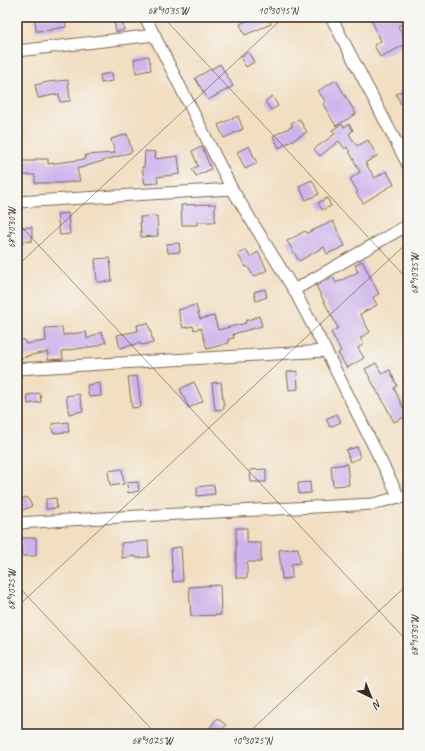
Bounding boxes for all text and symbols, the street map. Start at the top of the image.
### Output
text: 68°10'35"W [148,4,190,17]
text: 10°30'15"N [258,4,300,17]
text: 68°10'30"W [5,206,18,248]
text: 68°10'35"W [408,252,421,294]
text: 68°10'25"W [5,568,18,610]
text: 68°10'30"W [408,614,421,656]
north arrow [351,677,391,717]
text: N [369,697,385,713]
text: 68°10'25"W [132,734,174,747]
text: 10°30'25"N [232,734,274,747]

